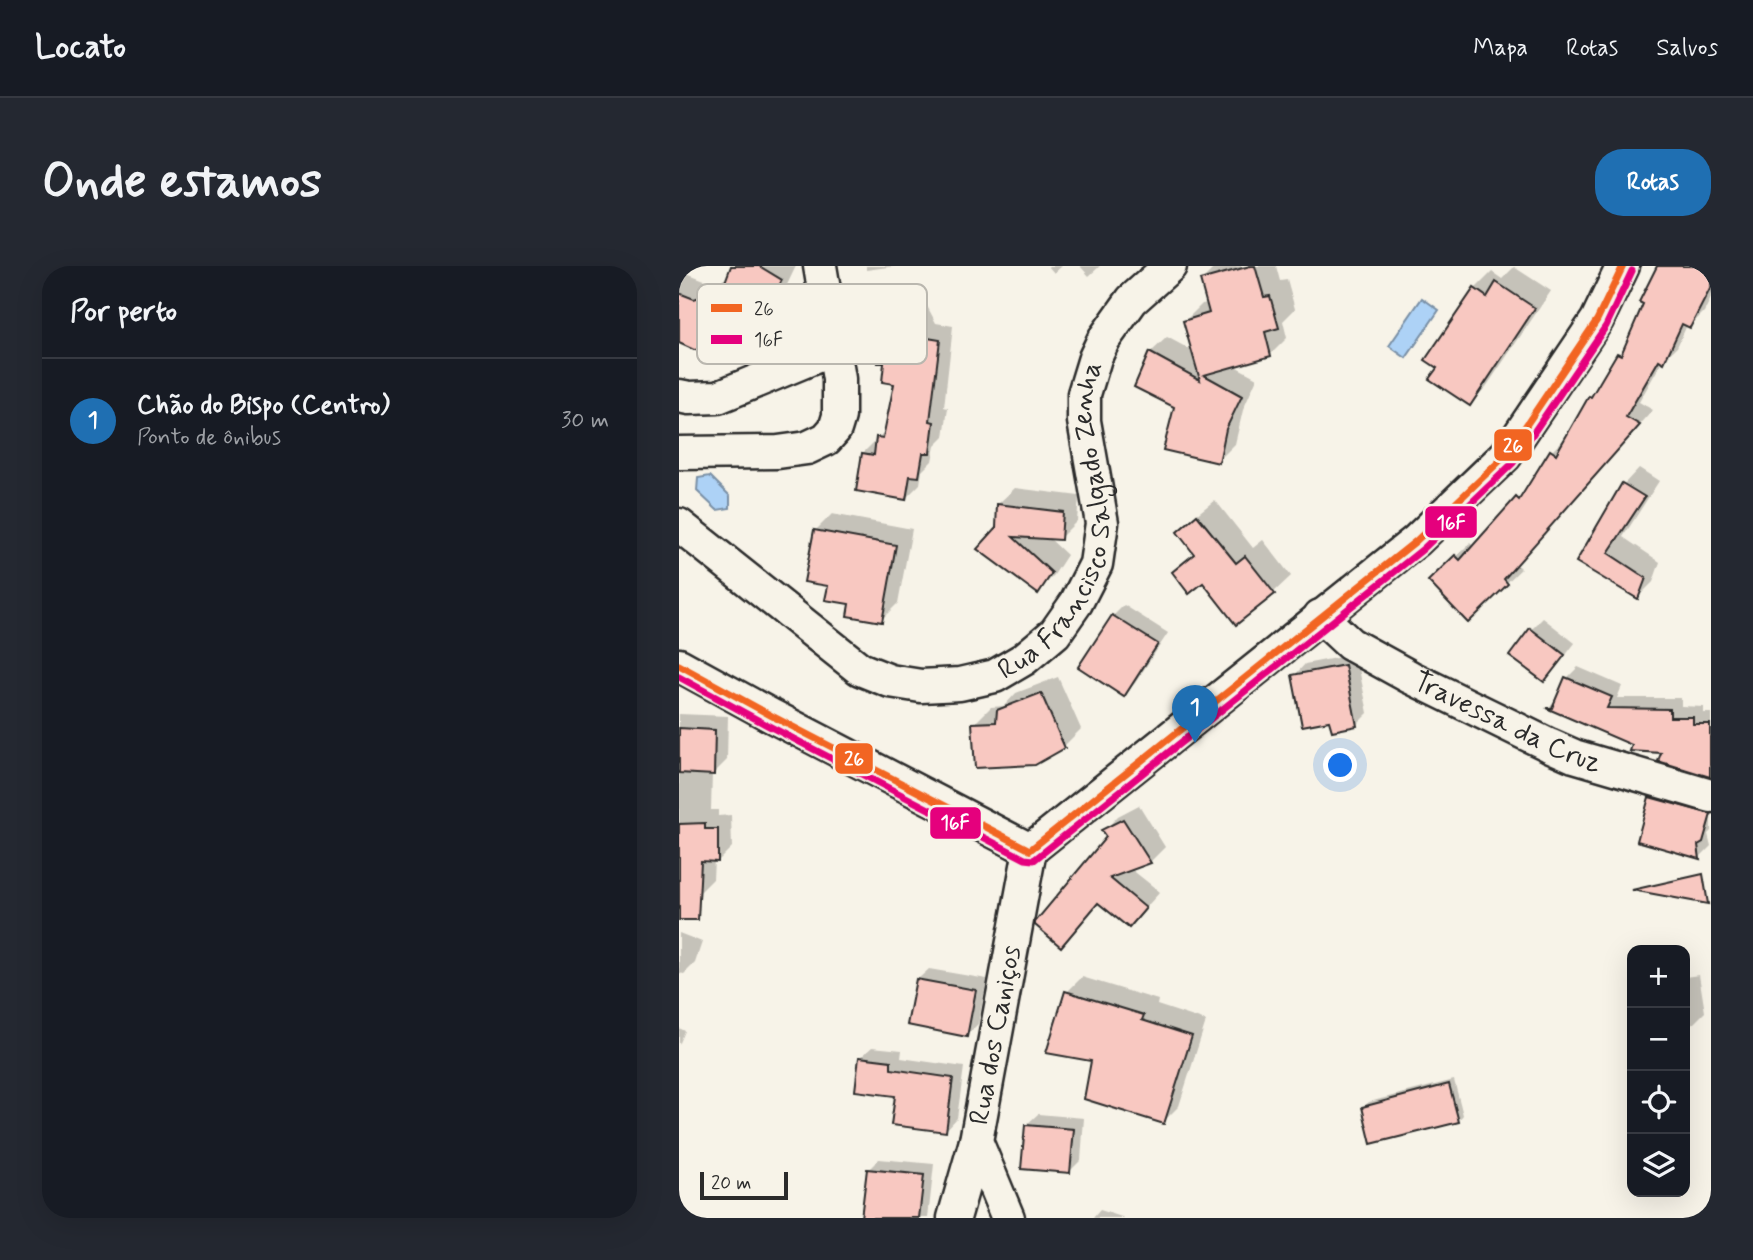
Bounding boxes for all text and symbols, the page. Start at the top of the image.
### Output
text: Locato [35,26,126,70]
text: Mapa [1473,33,1528,64]
text: Rotas [1566,33,1618,64]
text: Salvos [1656,33,1718,64]
button: Rotas [1595,149,1711,216]
text: Onde estamos [42,150,322,215]
legend [697,284,927,364]
text: Por perto [70,292,177,331]
text: 26 [754,297,774,322]
text: 16F [754,328,783,353]
street label: Rua Francisco Salgado Zenha [991,357,1120,689]
text: Chão do Bispo (Centro) [137,389,390,423]
text: 1 [88,406,98,436]
text: 30 m [561,406,609,436]
text: Ponto de ônibus [137,423,281,453]
line badge: 26 [1493,428,1533,462]
text: 26 [1503,434,1523,459]
line badge: 16F [1424,505,1478,539]
text: 16F [1436,511,1466,536]
street label: Travessa da Cruz [1407,663,1605,781]
pin: 1 [1172,685,1218,743]
line badge: 26 [834,742,874,775]
text: 26 [844,747,864,772]
your location [1323,748,1357,782]
line badge: 16F [929,806,982,840]
text: 16F [940,811,970,836]
street label: Rua dos Caniços [961,943,1030,1128]
map controls [1627,945,1690,1197]
button: + [1627,945,1690,1008]
button: − [1627,1008,1690,1071]
button: locate [1627,1071,1690,1134]
button: layers [1627,1134,1690,1197]
scale bar [700,1169,787,1201]
text: 20 m [711,1171,751,1196]

